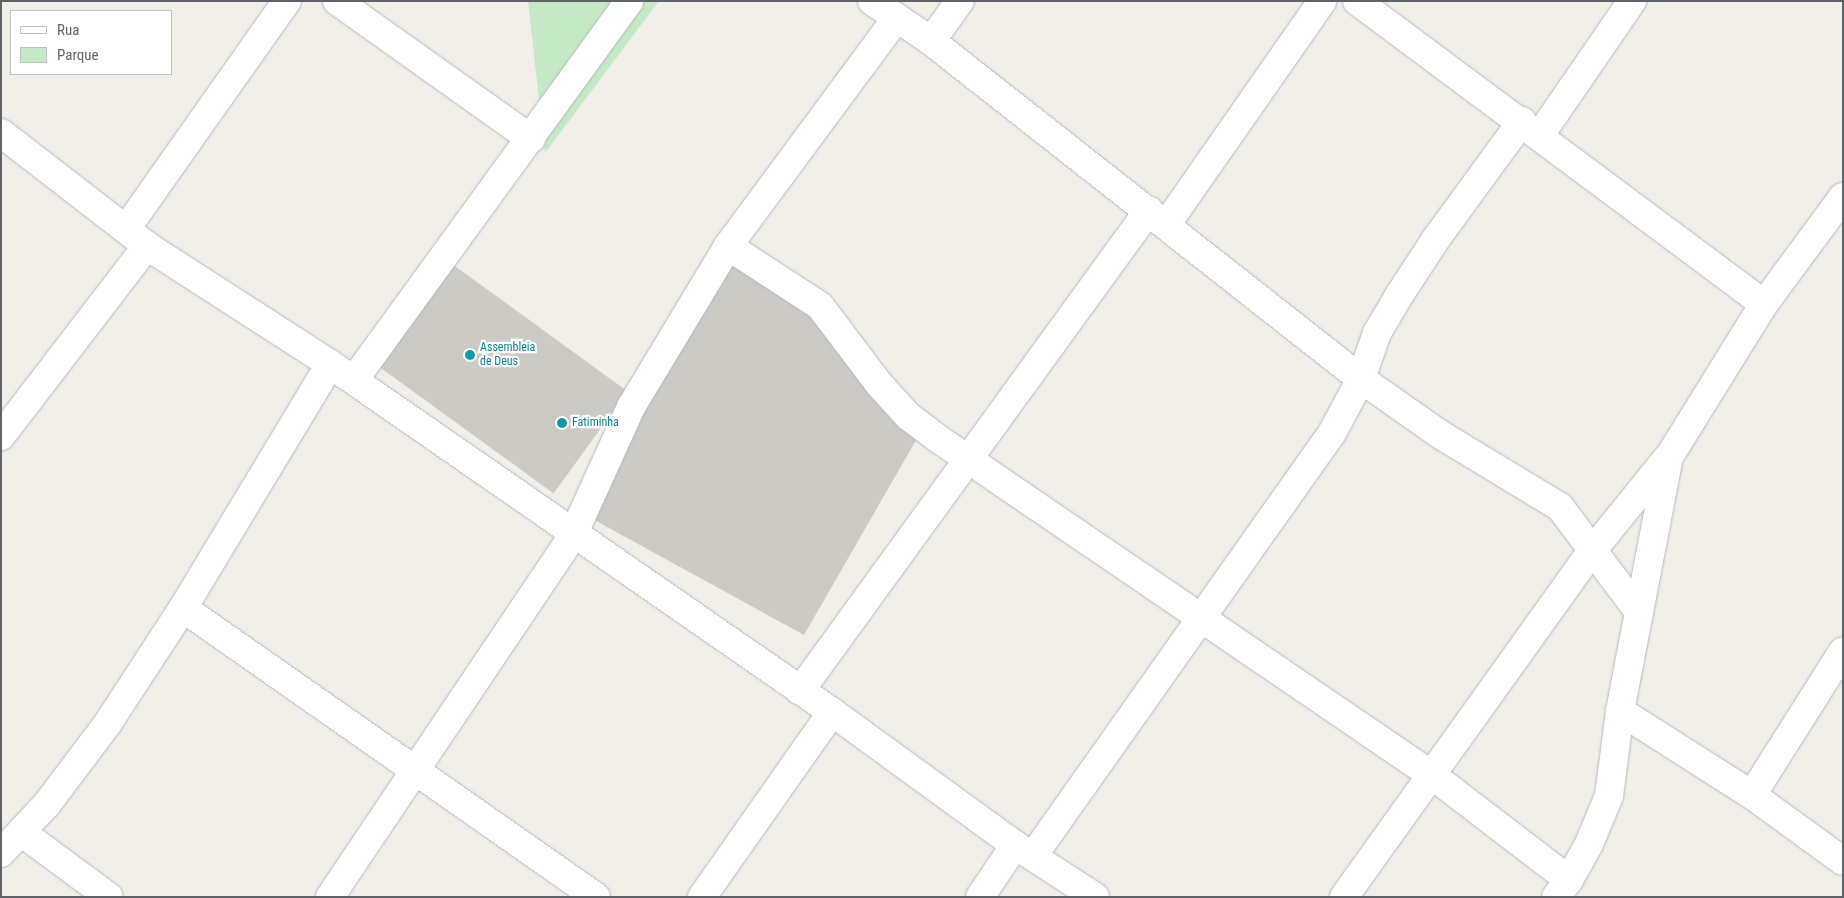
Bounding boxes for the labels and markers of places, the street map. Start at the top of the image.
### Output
place label: Assembleia de Deus [480,341,535,369]
marker: Assembleia de Deus [464,349,476,361]
place label: Fatiminha [572,416,619,430]
marker: Fatiminha [556,417,568,429]

